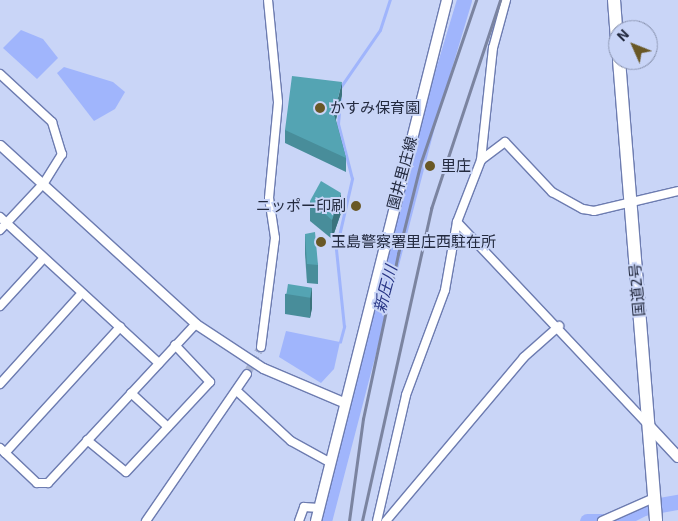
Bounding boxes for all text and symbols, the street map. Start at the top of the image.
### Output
north arrow [608,20,658,70]
text: N [613,25,632,44]
place label: かすみ保育園 [330,99,420,117]
marker: かすみ保育園 [314,102,326,114]
street label: 園井里庄線 [384,134,420,212]
place label: 里庄 [441,157,471,175]
marker: 里庄 [423,159,437,173]
place label: ニッポー印刷 [256,197,346,215]
marker: ニッポー印刷 [350,200,362,212]
place label: 玉島警察署里庄西駐在所 [331,233,496,251]
marker: 玉島警察署里庄西駐在所 [315,236,327,248]
water label: 新圧川 [370,263,400,315]
street label: 国道2号 [626,263,648,317]

